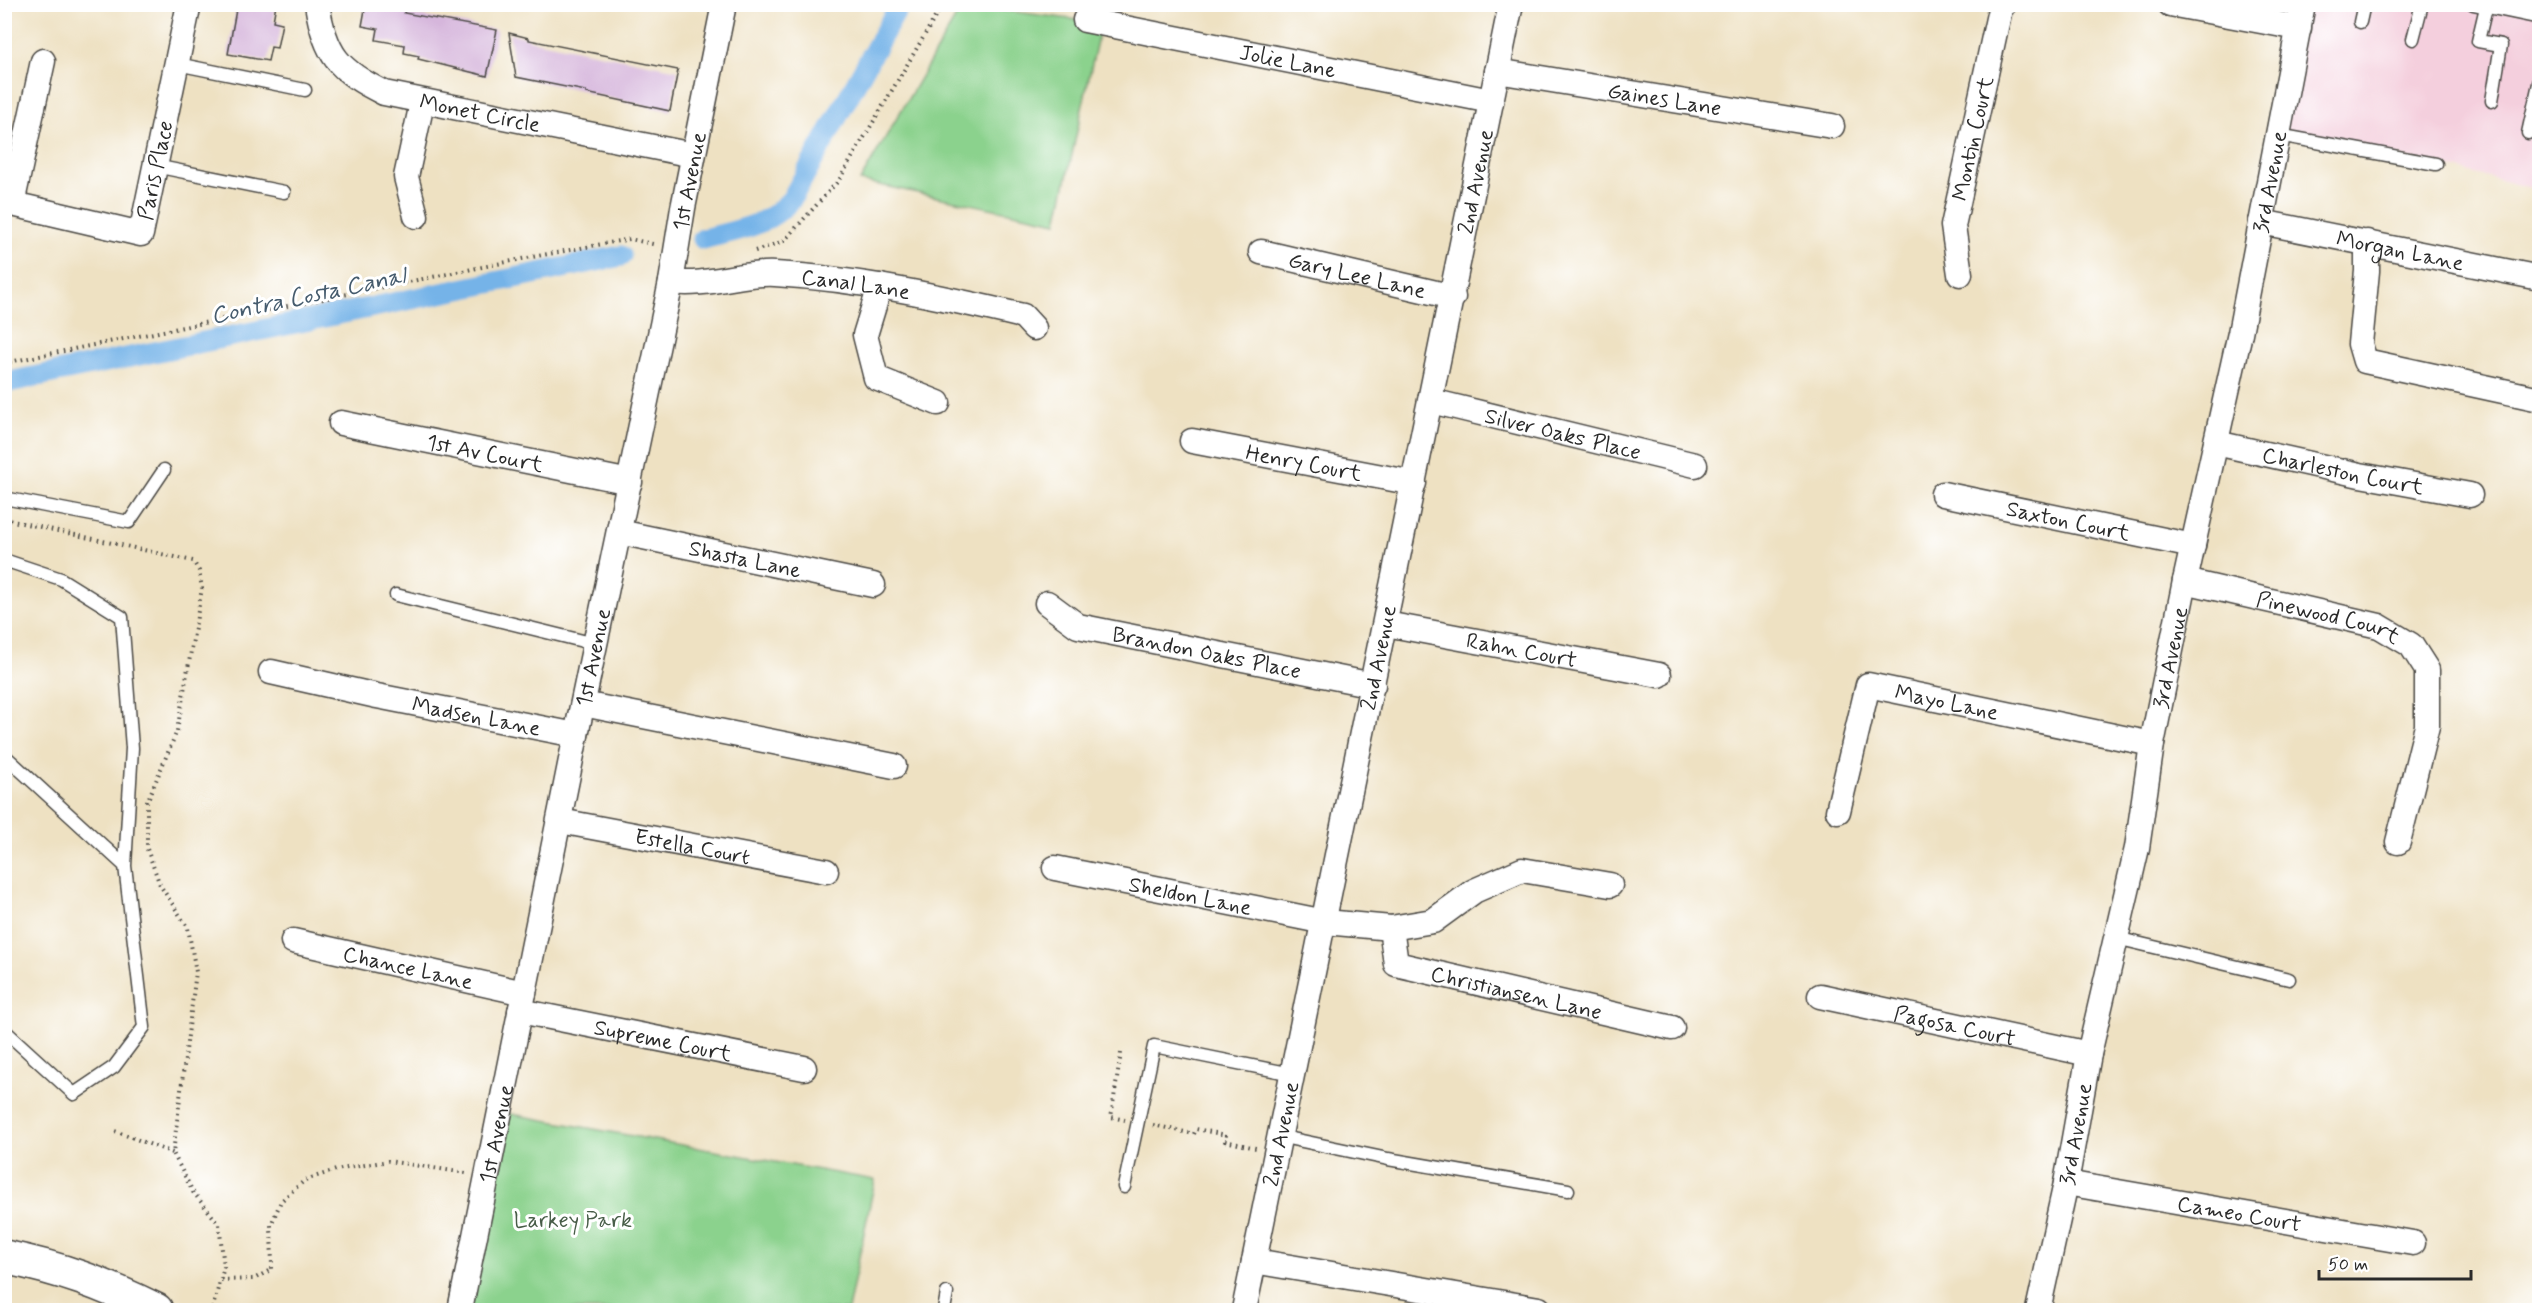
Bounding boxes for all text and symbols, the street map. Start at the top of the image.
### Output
street label: Jolie Lane [1237,39,1338,86]
street label: Montin Court [1947,74,2001,204]
street label: Gaines Lane [1606,77,1723,124]
street label: Monet Circle [417,88,543,140]
street label: Paris Place [132,118,180,223]
street label: 2nd Avenue [1452,127,1501,237]
street label: 1st Avenue [668,129,714,233]
street label: 3rd Avenue [2247,129,2294,236]
street label: Morgan Lane [2334,225,2466,278]
street label: Gary Lee Lane [1285,247,1429,306]
water label: Contra Costa Canal [208,260,412,332]
street label: Canal Lane [800,264,912,307]
street label: Silver Oaks Place [1482,403,1644,467]
street label: 1st Av Court [424,429,546,480]
street label: Henry Court [1243,439,1364,489]
street label: Charleston Court [2259,442,2426,502]
street label: Saxton Court [2004,496,2132,549]
street label: Shasta Lane [686,535,804,586]
street label: Pinewood Court [2253,586,2405,652]
street label: 2nd Avenue [1355,603,1404,713]
street label: 3rd Avenue [2148,604,2196,711]
street label: 1st Avenue [570,606,618,709]
street label: Brandon Oaks Place [1110,621,1303,686]
street label: Rahn Court [1464,627,1579,675]
street label: Mayo Lane [1892,679,2001,728]
street label: Madsen Lane [409,691,543,744]
street label: Estella Court [632,823,752,872]
street label: Sheldon Lane [1126,871,1254,923]
street label: Chance Lane [340,941,476,997]
street label: Christiansen Lane [1428,960,1604,1027]
street label: Pagosa Court [1891,1000,2018,1054]
street label: Supreme Court [592,1014,734,1069]
street label: 2nd Avenue [1258,1079,1306,1189]
street label: 3rd Avenue [2054,1081,2100,1188]
street label: 1st Avenue [474,1082,521,1186]
street label: Cameo Court [2175,1190,2303,1239]
park label: Larkey Park [514,1207,632,1235]
scale bar [2319,1243,2470,1281]
text: 50 m [2328,1253,2368,1277]

